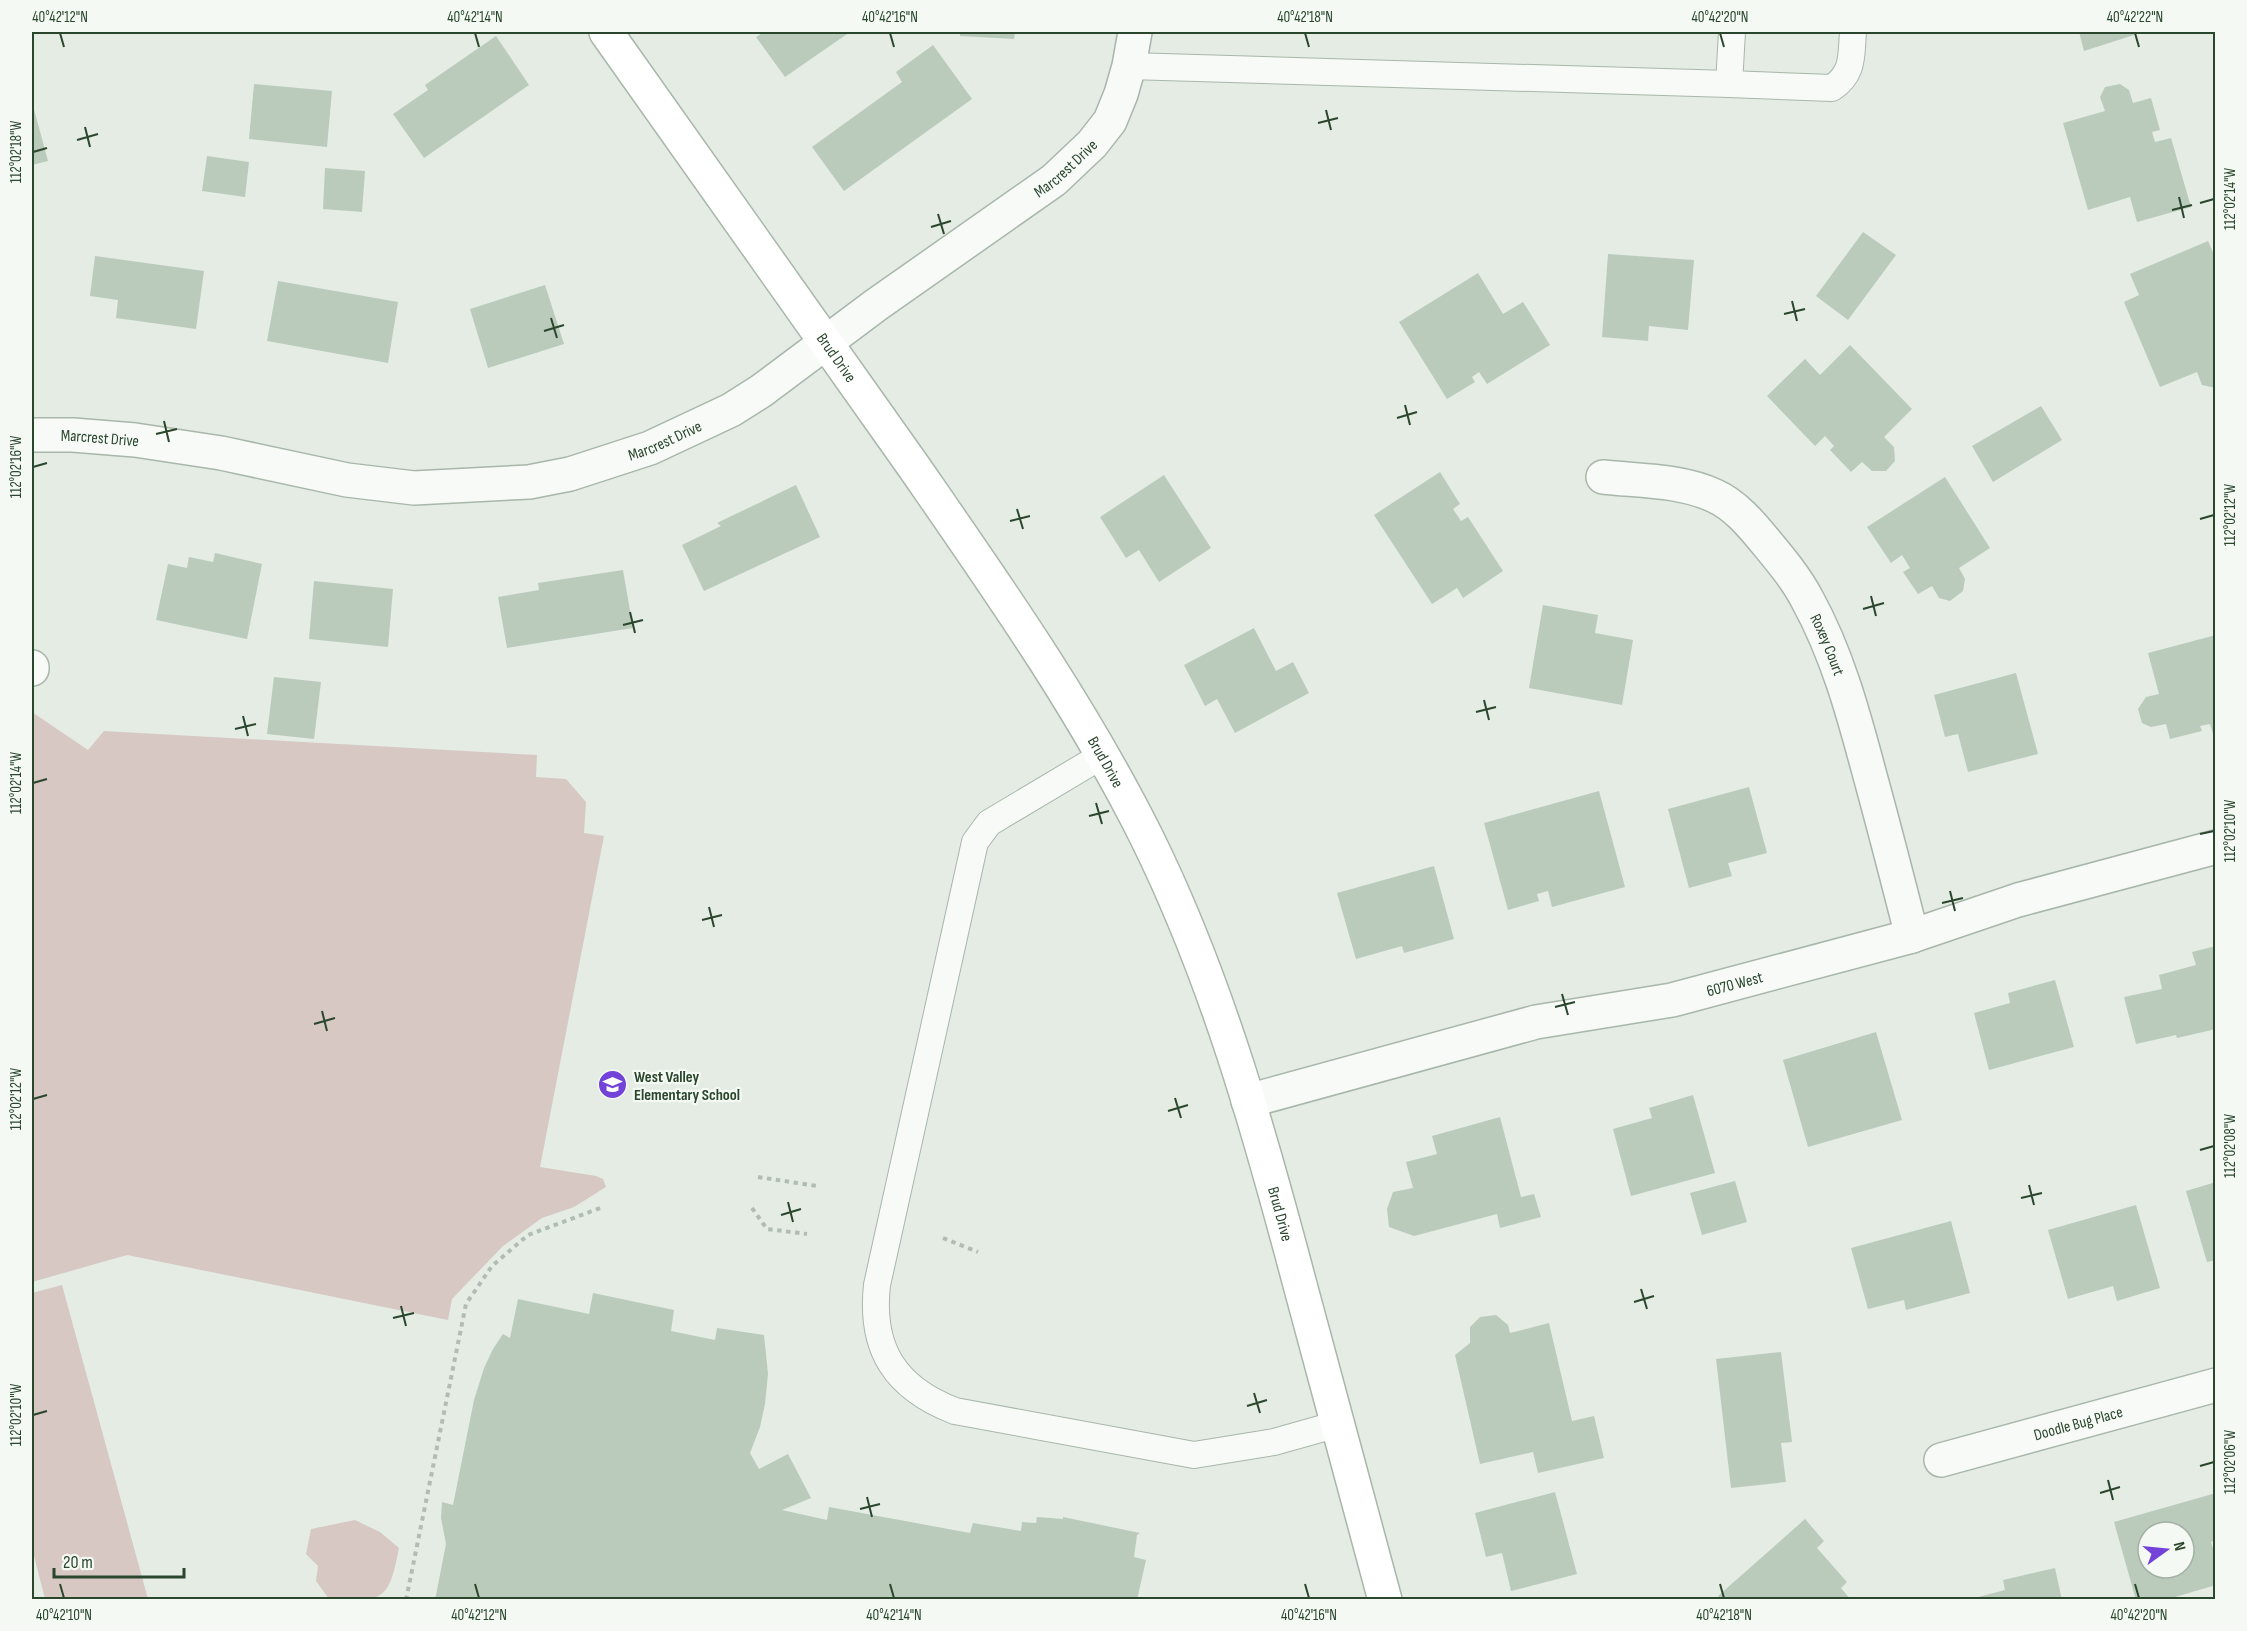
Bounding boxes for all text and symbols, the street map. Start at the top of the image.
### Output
text: 40°42'12"N [32,8,88,27]
text: 40°42'14"N [447,8,503,27]
text: 40°42'16"N [862,8,918,27]
text: 40°42'18"N [1277,8,1333,27]
text: 40°42'20"N [1692,8,1748,27]
text: 40°42'22"N [2107,8,2163,27]
text: 112°02'18"W [7,121,26,183]
street label: Marcrest Drive [1031,136,1102,202]
text: 112°02'14"W [2221,168,2240,230]
street label: Brud Drive [812,330,860,386]
street label: Marcrest Drive [626,417,705,465]
street label: Marcrest Drive [61,427,140,451]
text: 112°02'16"W [7,436,26,498]
text: 112°02'12"W [2221,484,2240,546]
street label: Roxey Court [1805,611,1848,679]
street label: Brud Drive [1083,734,1127,791]
text: 112°02'14"W [7,752,26,814]
text: 112°02'10"W [2221,799,2240,862]
street label: 6070 West [1705,968,1765,1001]
text: 112°02'12"W [7,1068,26,1130]
place label: West Valley Elementary School [634,1068,740,1105]
school or university icon: West Valley Elementary School [597,1069,629,1101]
text: 112°02'08"W [2221,1114,2240,1178]
street label: Brud Drive [1263,1185,1296,1244]
text: 112°02'10"W [7,1383,26,1446]
street label: Doodle Bug Place [2032,1403,2125,1445]
text: 112°02'06"W [2221,1430,2240,1494]
north arrow [2136,1520,2196,1580]
text: N [2169,1540,2189,1553]
scale bar [54,1541,184,1579]
text: 20 m [63,1552,93,1573]
text: 40°42'10"N [36,1606,92,1625]
text: 40°42'12"N [451,1606,507,1625]
text: 40°42'14"N [866,1606,922,1625]
text: 40°42'16"N [1281,1606,1337,1625]
text: 40°42'18"N [1696,1606,1752,1625]
text: 40°42'20"N [2111,1606,2167,1625]

